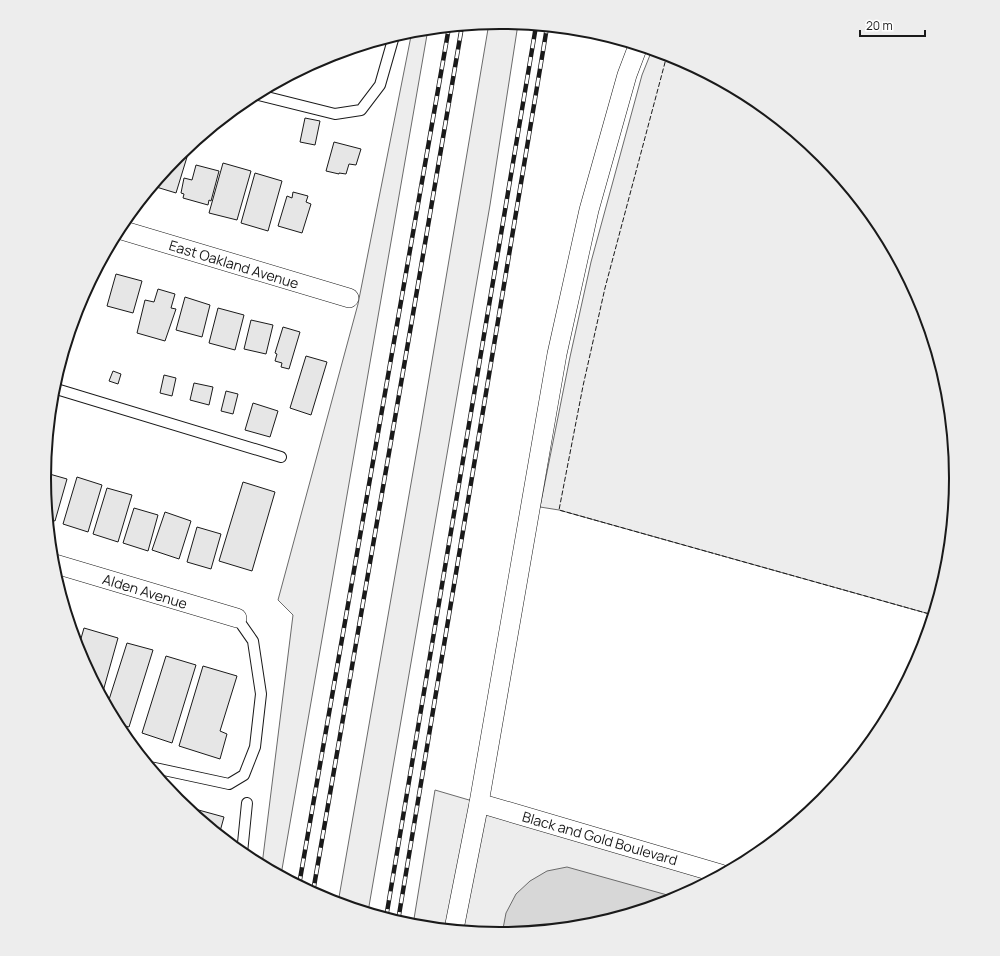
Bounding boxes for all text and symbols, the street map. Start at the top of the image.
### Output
scale bar [860,12,925,38]
text: 20 m [866,17,893,34]
street label: East Oakland Avenue [167,235,301,293]
street label: Alden Avenue [100,569,190,613]
street label: Black and Gold Boulevard [520,807,680,869]

